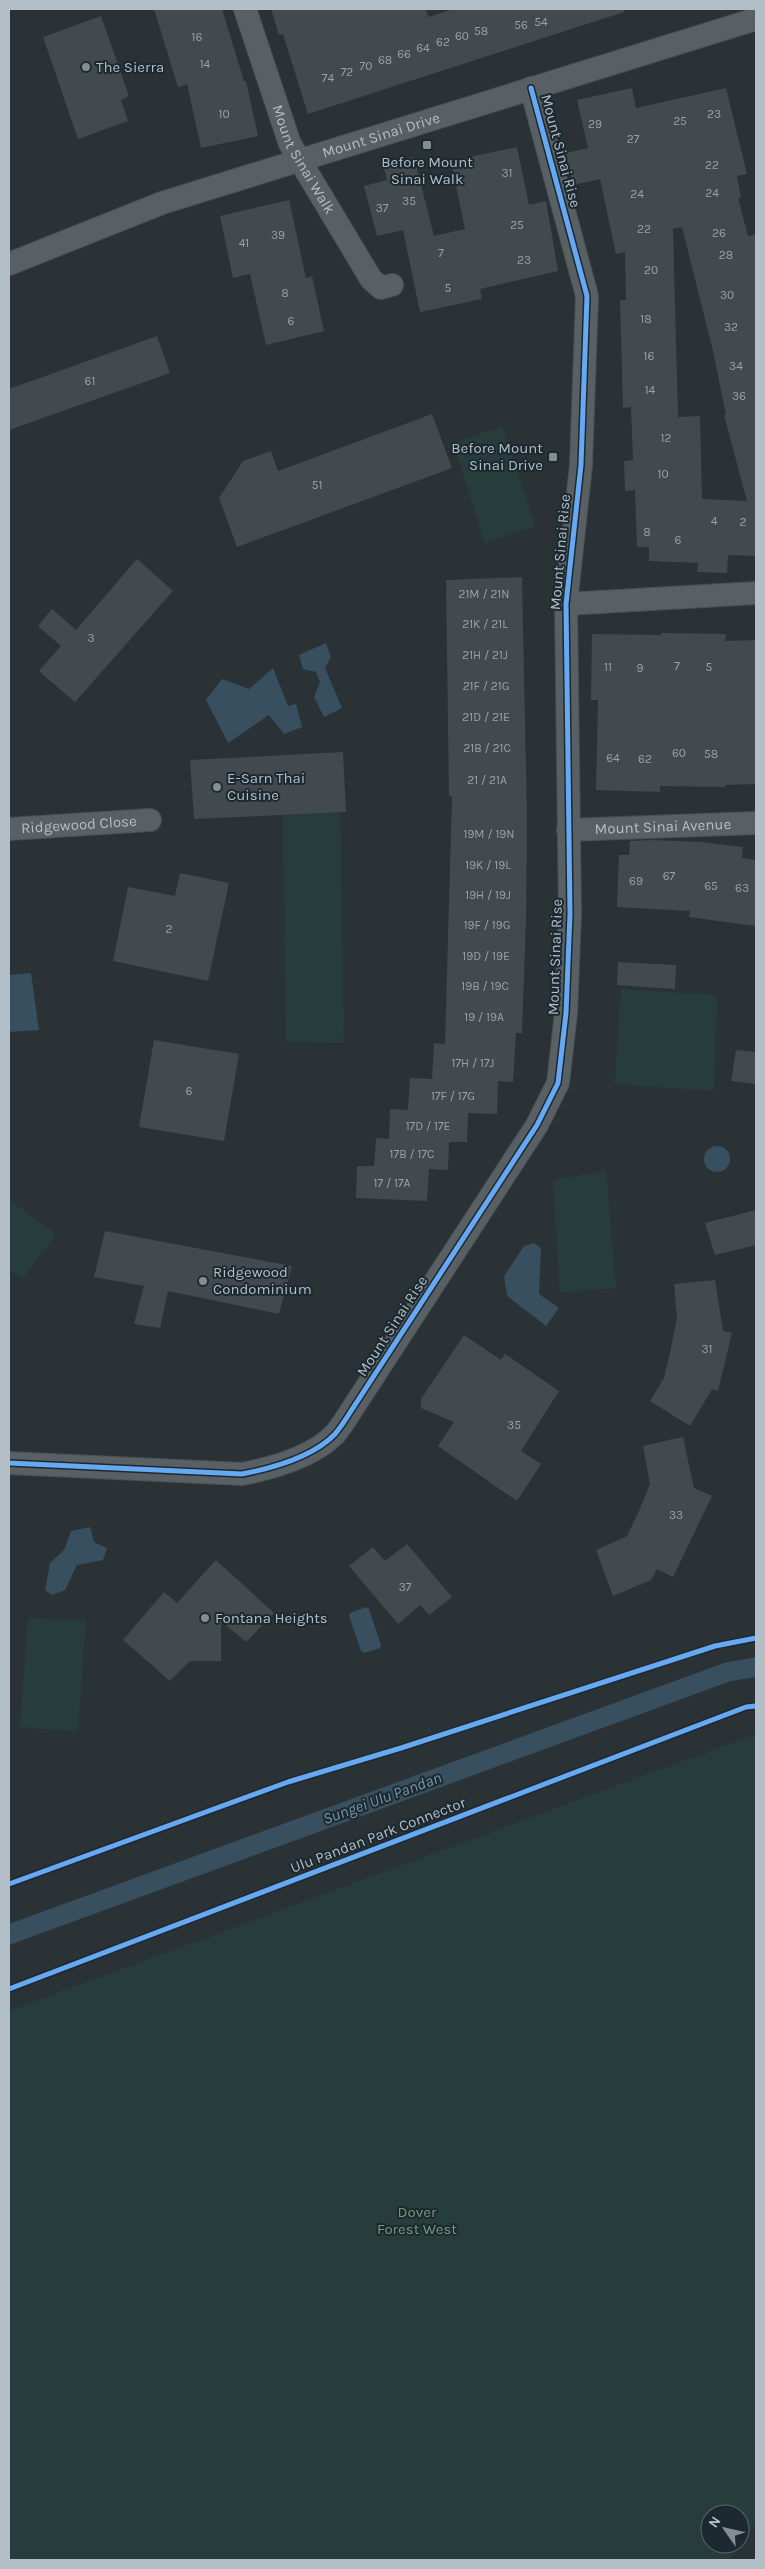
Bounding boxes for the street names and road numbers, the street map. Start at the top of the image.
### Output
street label: Mount Sinai Rise [537,92,585,210]
street label: Mount Sinai Walk [269,102,339,217]
street label: Mount Sinai Drive [320,108,442,162]
street label: Mount Sinai Rise [546,493,574,611]
street label: Ridgewood Close [21,812,137,837]
street label: Mount Sinai Avenue [594,815,732,838]
street label: Mount Sinai Rise [544,899,566,1015]
street label: Mount Sinai Rise [353,1272,431,1380]
street label: Ulu Pandan Park Connector [288,1793,469,1877]

